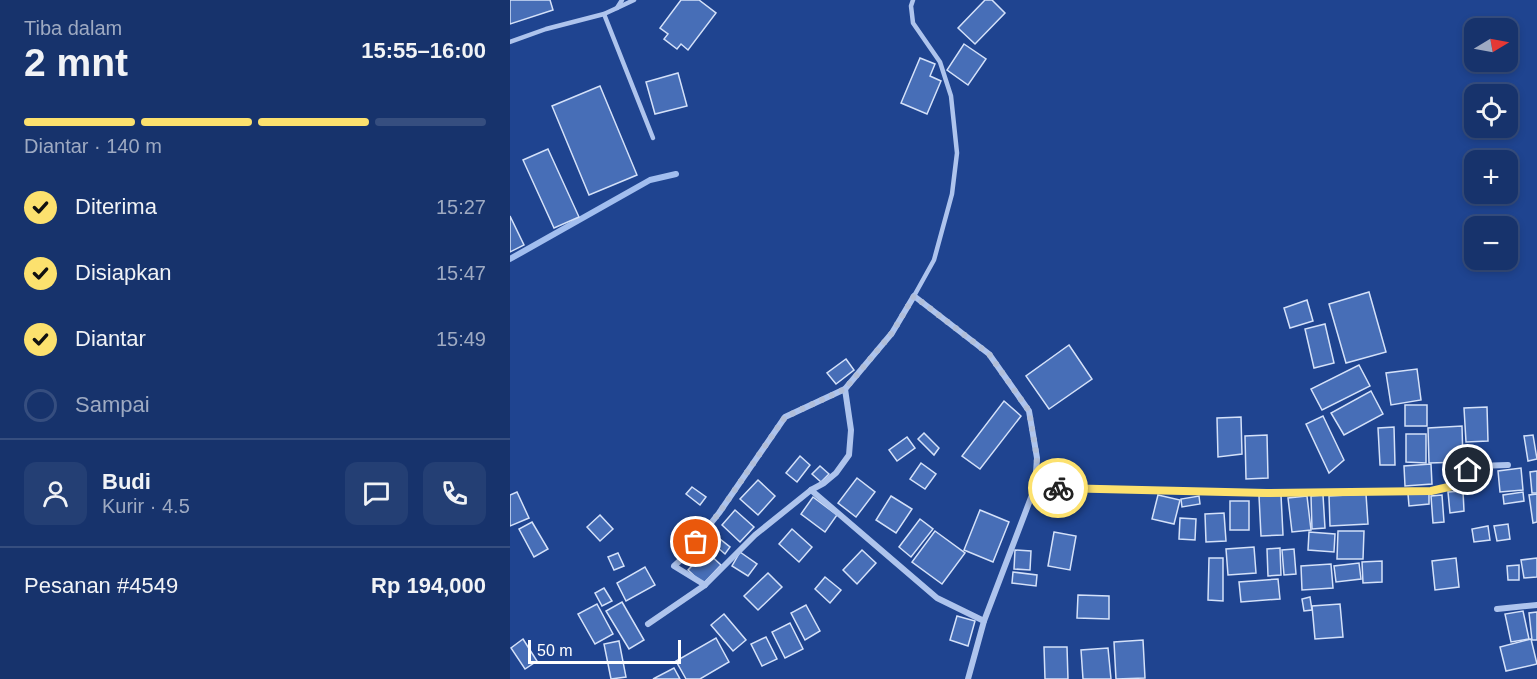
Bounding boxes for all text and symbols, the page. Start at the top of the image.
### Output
text: Tiba dalam [24,17,122,39]
north arrow [1464,18,1518,72]
map controls [1464,18,1518,270]
text: 15:55–16:00 [361,38,486,63]
text: 2 mnt [24,41,128,84]
button: locate [1464,84,1518,138]
text: Diantar · 140 m [24,135,162,157]
button: + [1464,150,1518,204]
icon: check [24,191,57,224]
text: Diterima [75,194,157,219]
text: 15:27 [436,196,486,218]
button: − [1464,216,1518,270]
icon: check [24,257,57,290]
text: Disiapkan [75,260,172,285]
text: 15:47 [436,262,486,284]
icon: check [24,323,57,356]
text: Diantar [75,326,146,351]
text: 15:49 [436,328,486,350]
text: Sampai [75,392,150,417]
pin [1442,444,1493,495]
icon: home [1451,453,1484,486]
courier [1028,458,1088,518]
button: person [24,462,87,525]
button: chat [345,462,408,525]
button: phone [423,462,486,525]
text: Budi [102,469,151,494]
icon: bike [1042,472,1075,505]
text: Kurir · 4.5 [102,495,190,517]
pin [670,516,721,567]
icon: bag [679,525,712,558]
text: Pesanan #4549 [24,573,178,598]
text: Rp 194,000 [371,573,486,598]
scale bar [528,637,681,664]
text: 50 m [537,642,573,659]

